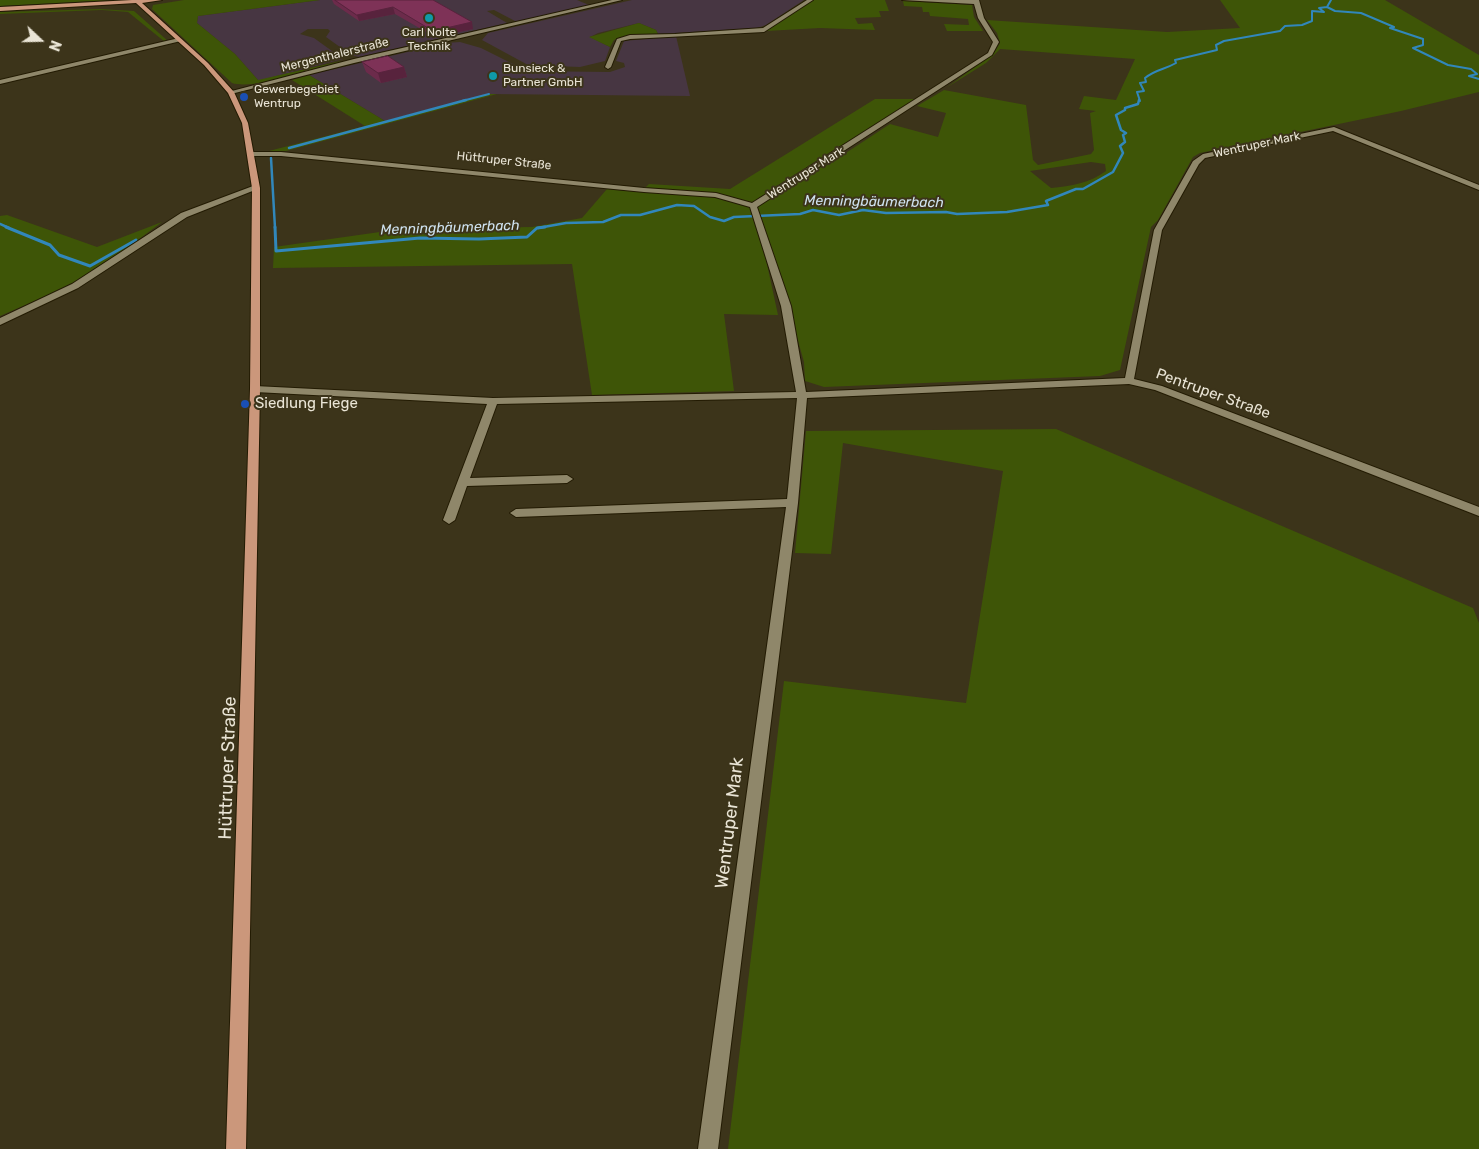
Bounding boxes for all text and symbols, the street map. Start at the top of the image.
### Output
marker: Carl Nolte Technik [423,12,435,24]
north arrow [15,15,65,65]
place label: Carl Nolte Technik [402,26,456,54]
street label: Mergenthalerstraße [280,35,390,75]
text: N [45,38,64,53]
place label: Bunsieck & Partner GmbH [503,62,583,90]
marker: Bunsieck & Partner GmbH [487,70,499,82]
place label: Gewerbegebiet Wentrup [254,83,339,111]
marker: Gewerbegebiet Wentrup [238,91,250,103]
street label: Wentruper Mark [1212,129,1302,161]
street label: Wentruper Mark [765,144,847,202]
street label: Hüttruper Straße [456,149,552,173]
water label: Menningbäumerbach [804,192,944,212]
water label: Menningbäumerbach [380,217,520,239]
street label: Pentruper Straße [1153,365,1273,423]
place label: Siedlung Fiege [255,395,358,413]
marker: Siedlung Fiege [239,398,251,410]
street label: Hüttruper Straße [215,696,241,840]
street label: Wentruper Mark [711,756,749,890]

